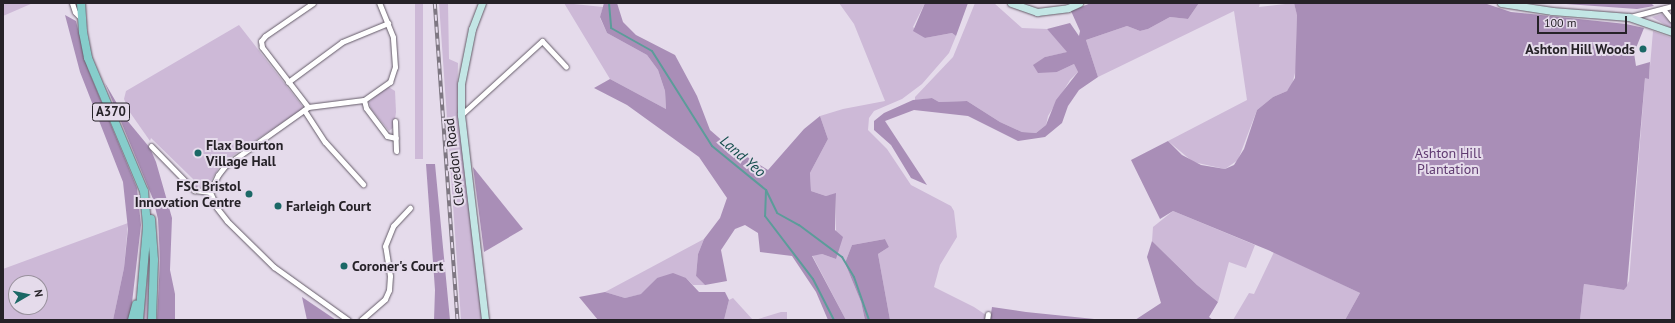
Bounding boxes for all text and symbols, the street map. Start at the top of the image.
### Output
scale bar [1539,8,1629,34]
text: 100 m [1544,15,1577,30]
place label: Ashton Hill Woods [1525,41,1635,57]
marker: Ashton Hill Woods [1638,44,1648,54]
road number: A370 [92,101,130,123]
street label: Clevedon Road [440,117,468,207]
water label: Land Yeo [716,131,770,181]
place label: Flax Bourton Village Hall [206,137,284,170]
park label: Ashton Hill Plantation [1415,145,1481,178]
marker: Flax Bourton Village Hall [193,148,203,158]
place label: FSC Bristol Innovation Centre [134,178,241,210]
marker: FSC Bristol Innovation Centre [244,189,254,199]
place label: Farleigh Court [286,198,371,214]
marker: Farleigh Court [273,201,283,211]
place label: Coroner's Court [352,258,444,274]
marker: Coroner's Court [339,261,349,271]
north arrow [8,275,48,315]
text: N [31,289,46,298]

